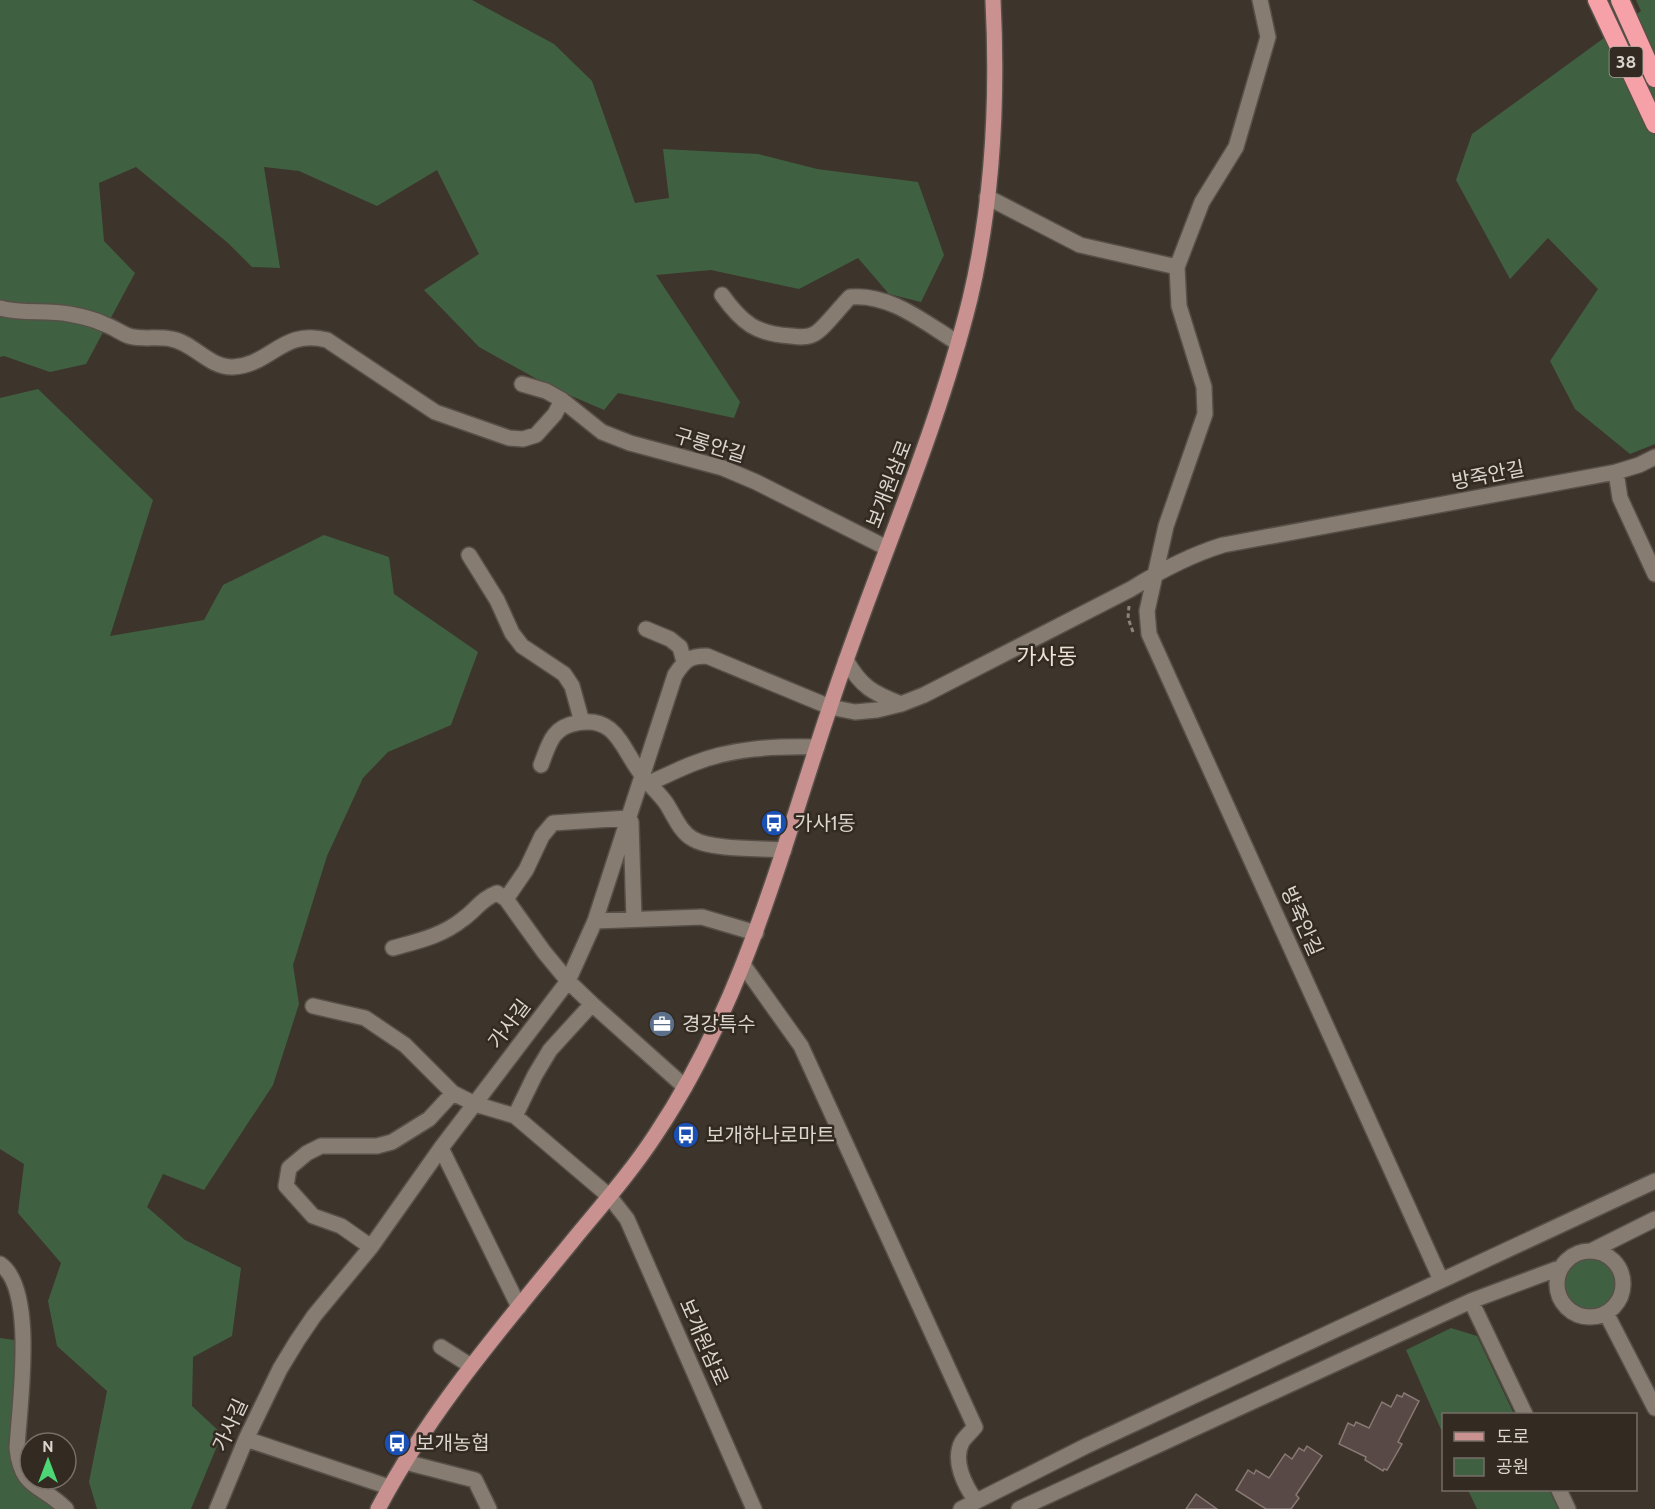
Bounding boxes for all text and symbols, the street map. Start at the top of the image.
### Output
road number: 38 [1610,47,1642,77]
street label: 구롱안길 [671,423,749,467]
street label: 보개원삼로 [861,437,917,531]
street label: 방죽안길 [1450,456,1526,494]
district label: 가사동 [1017,643,1077,670]
bus stop icon: 가사1동 [759,808,789,838]
place label: 가사1동 [794,811,856,835]
street label: 방죽안길 [1276,882,1328,960]
street label: 가사길 [483,995,535,1053]
office icon: 경강특수 [647,1009,677,1039]
place label: 경강특수 [682,1012,756,1036]
bus stop icon: 보개하나로마트 [671,1120,701,1150]
place label: 보개하나로마트 [706,1123,835,1147]
street label: 보개원삼로 [674,1295,734,1389]
street label: 가사길 [207,1395,253,1455]
legend [1442,1413,1637,1491]
text: 도로 [1496,1426,1529,1448]
bus stop icon: 보개농협 [382,1428,412,1458]
north arrow [18,1431,78,1491]
place label: 보개농협 [416,1431,490,1455]
text: N [42,1437,54,1456]
text: 공원 [1496,1456,1529,1478]

